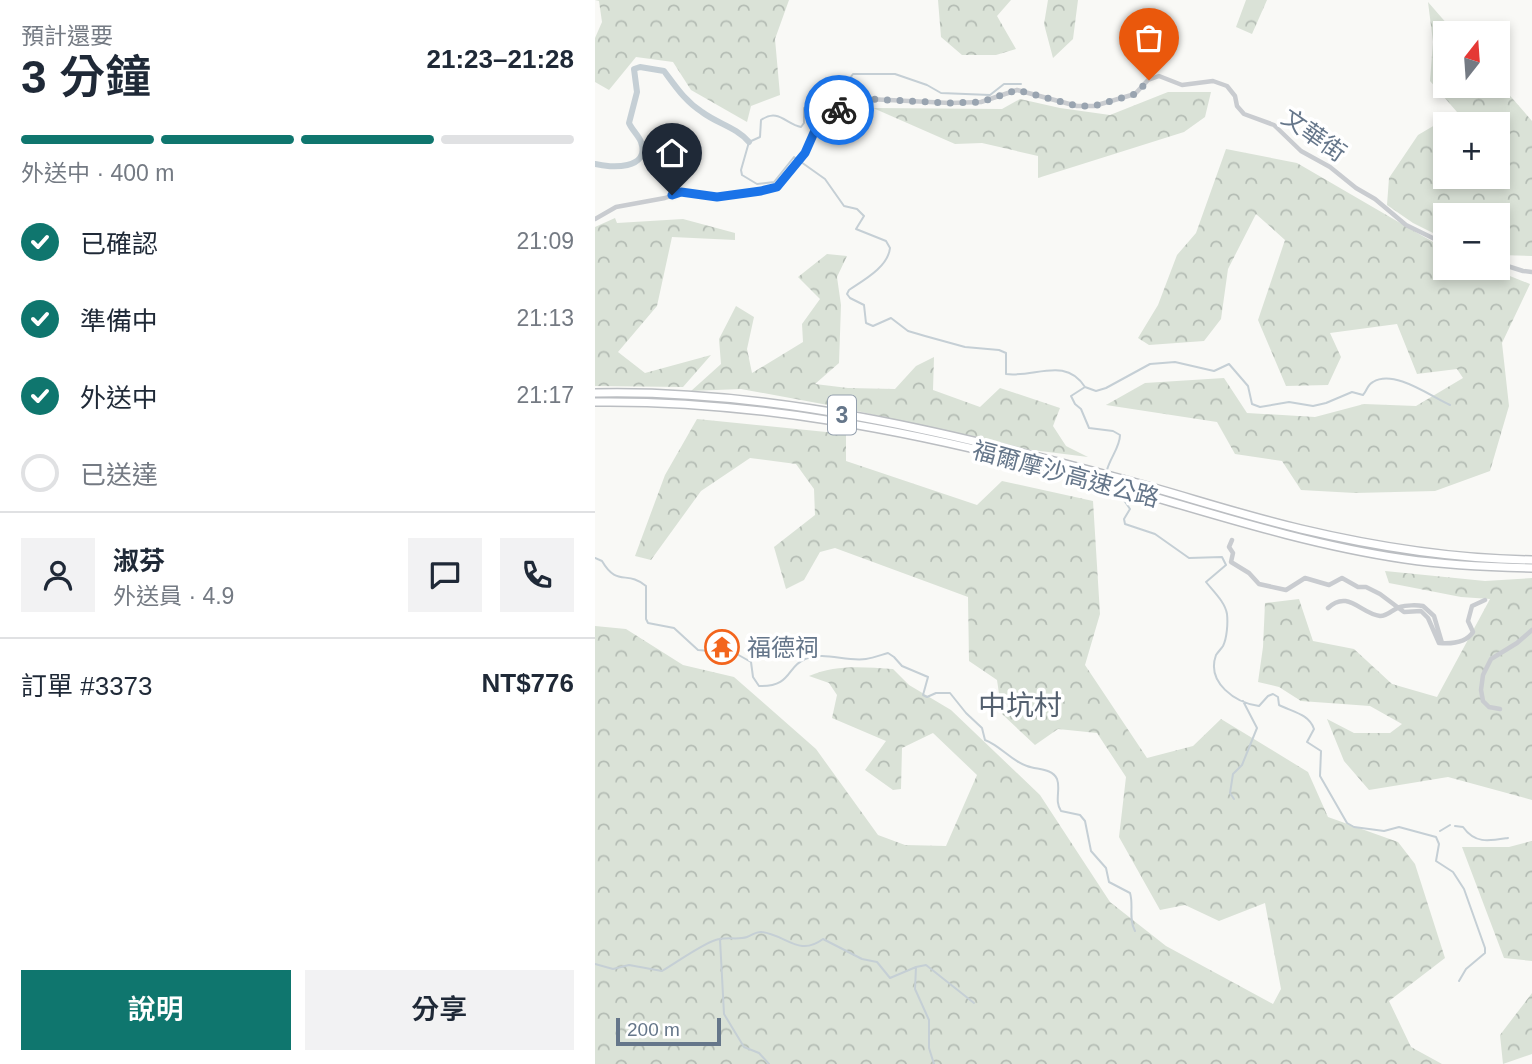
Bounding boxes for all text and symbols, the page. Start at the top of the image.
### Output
pin [1119,8,1179,80]
icon: bag [1130,19,1168,57]
north arrow [1433,21,1510,98]
map controls [1433,21,1510,280]
text: 預計還要 [21,23,113,49]
text: 21:23–21:28 [427,44,574,74]
text: 3 分鐘 [21,51,151,103]
courier [804,75,874,145]
icon: bike [820,91,858,129]
street label: 文華街 [1277,103,1351,167]
button: + [1433,112,1510,189]
pin [642,123,702,195]
icon: home [653,134,691,172]
text: 外送中 · 400 m [21,160,174,186]
button: − [1433,203,1510,280]
icon: check [21,223,59,261]
text: 21:09 [516,228,574,254]
text: 已確認 [80,229,158,259]
icon: check [21,300,59,338]
text: 21:13 [516,305,574,331]
text: 準備中 [80,306,158,336]
icon: check [21,377,59,415]
text: 21:17 [516,382,574,408]
text: 外送中 [80,383,158,413]
road number: 3 [828,396,856,434]
street label: 福爾摩沙高速公路 [970,436,1162,512]
text: 已送達 [80,460,158,490]
button: person [21,538,95,612]
button: chat [408,538,482,612]
button: phone [500,538,574,612]
text: 淑芬 [113,546,165,576]
text: 外送員 · 4.9 [113,583,234,609]
temple icon: 福德祠 [703,628,741,666]
place label: 福德祠 [747,634,819,661]
text: NT$776 [482,668,574,698]
text: 訂單 #3373 [21,671,153,701]
district label: 中坑村 [978,690,1062,721]
button: 說明 [21,970,291,1050]
button: 分享 [305,970,574,1050]
scale bar [616,1015,721,1047]
text: 200 m [627,1019,680,1040]

